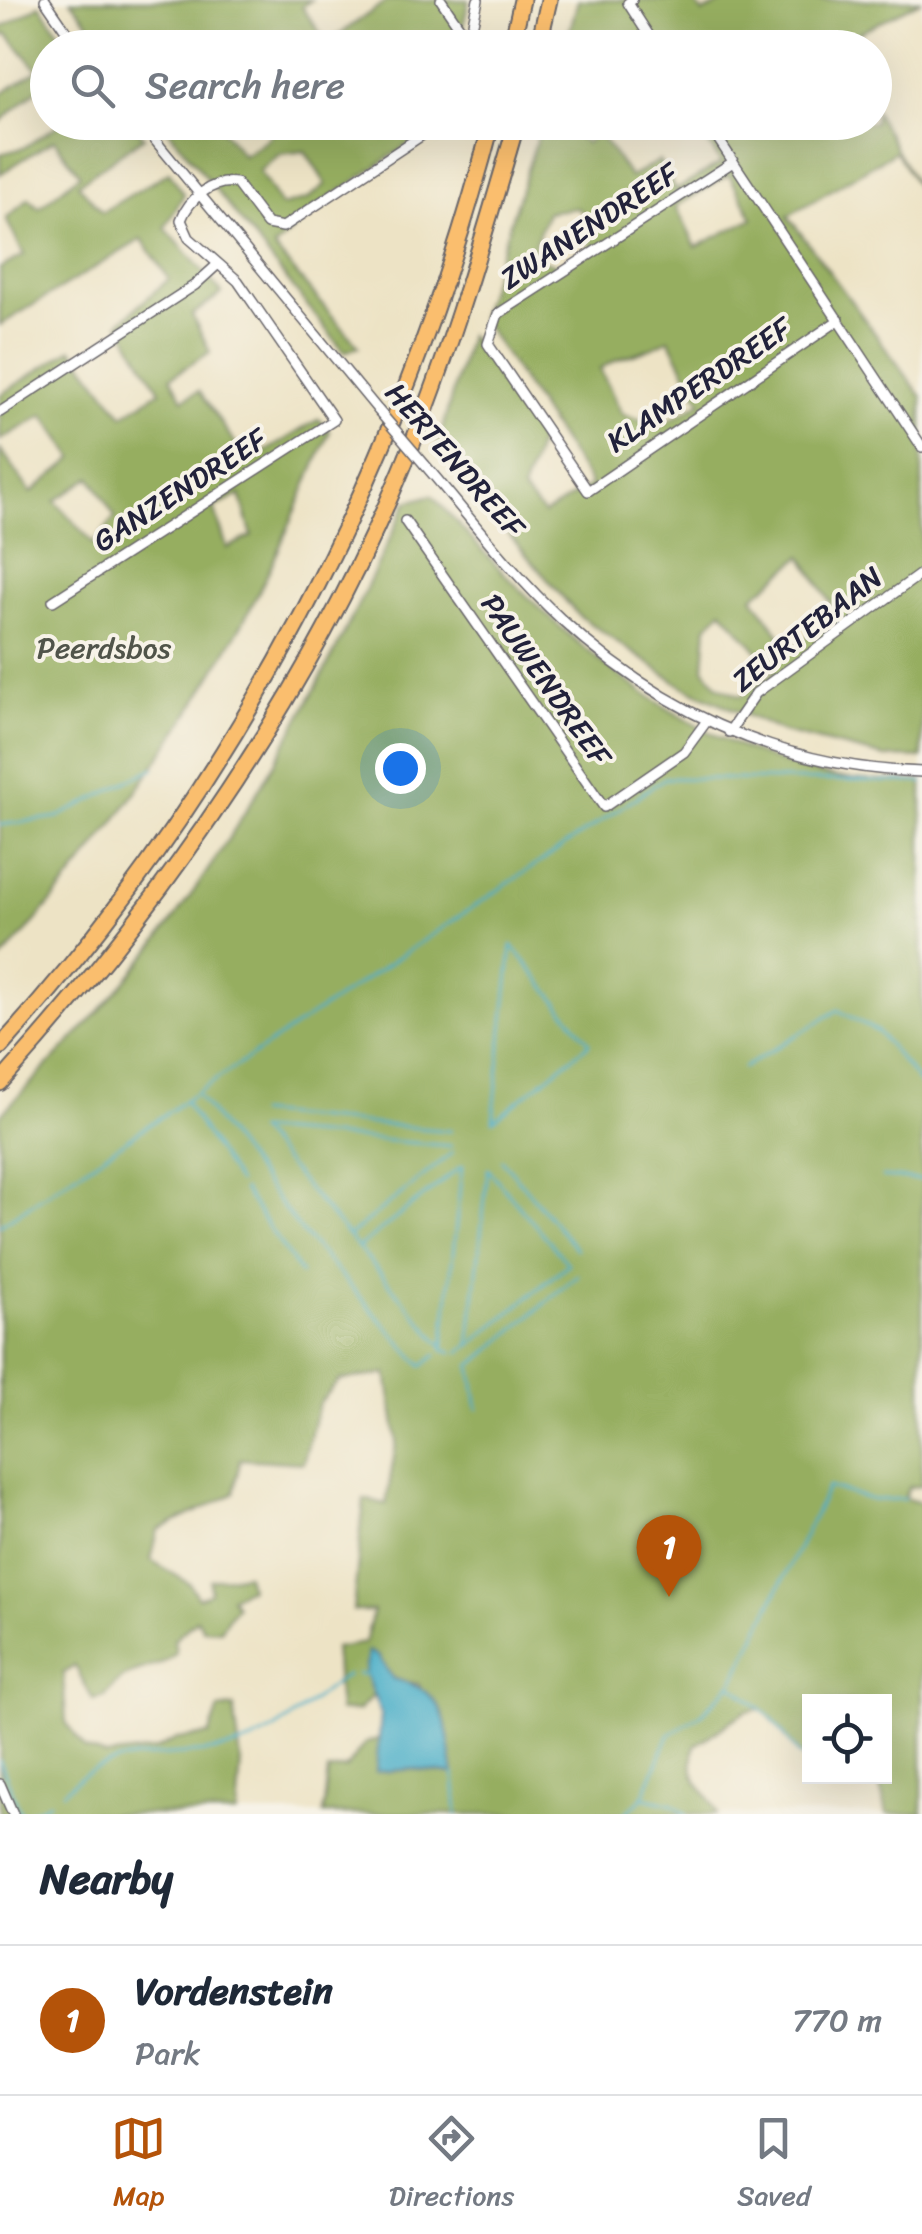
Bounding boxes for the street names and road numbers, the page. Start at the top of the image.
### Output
street label: ZWANENDREEF [488,147,691,304]
street label: KLAMPERDREEF [595,301,805,467]
street label: HERTENDREEF [371,369,540,552]
street label: GANZENDREEF [82,412,280,567]
street label: ZEURTEBAAN [719,552,895,706]
street label: PAUWENDREEF [466,582,627,780]

